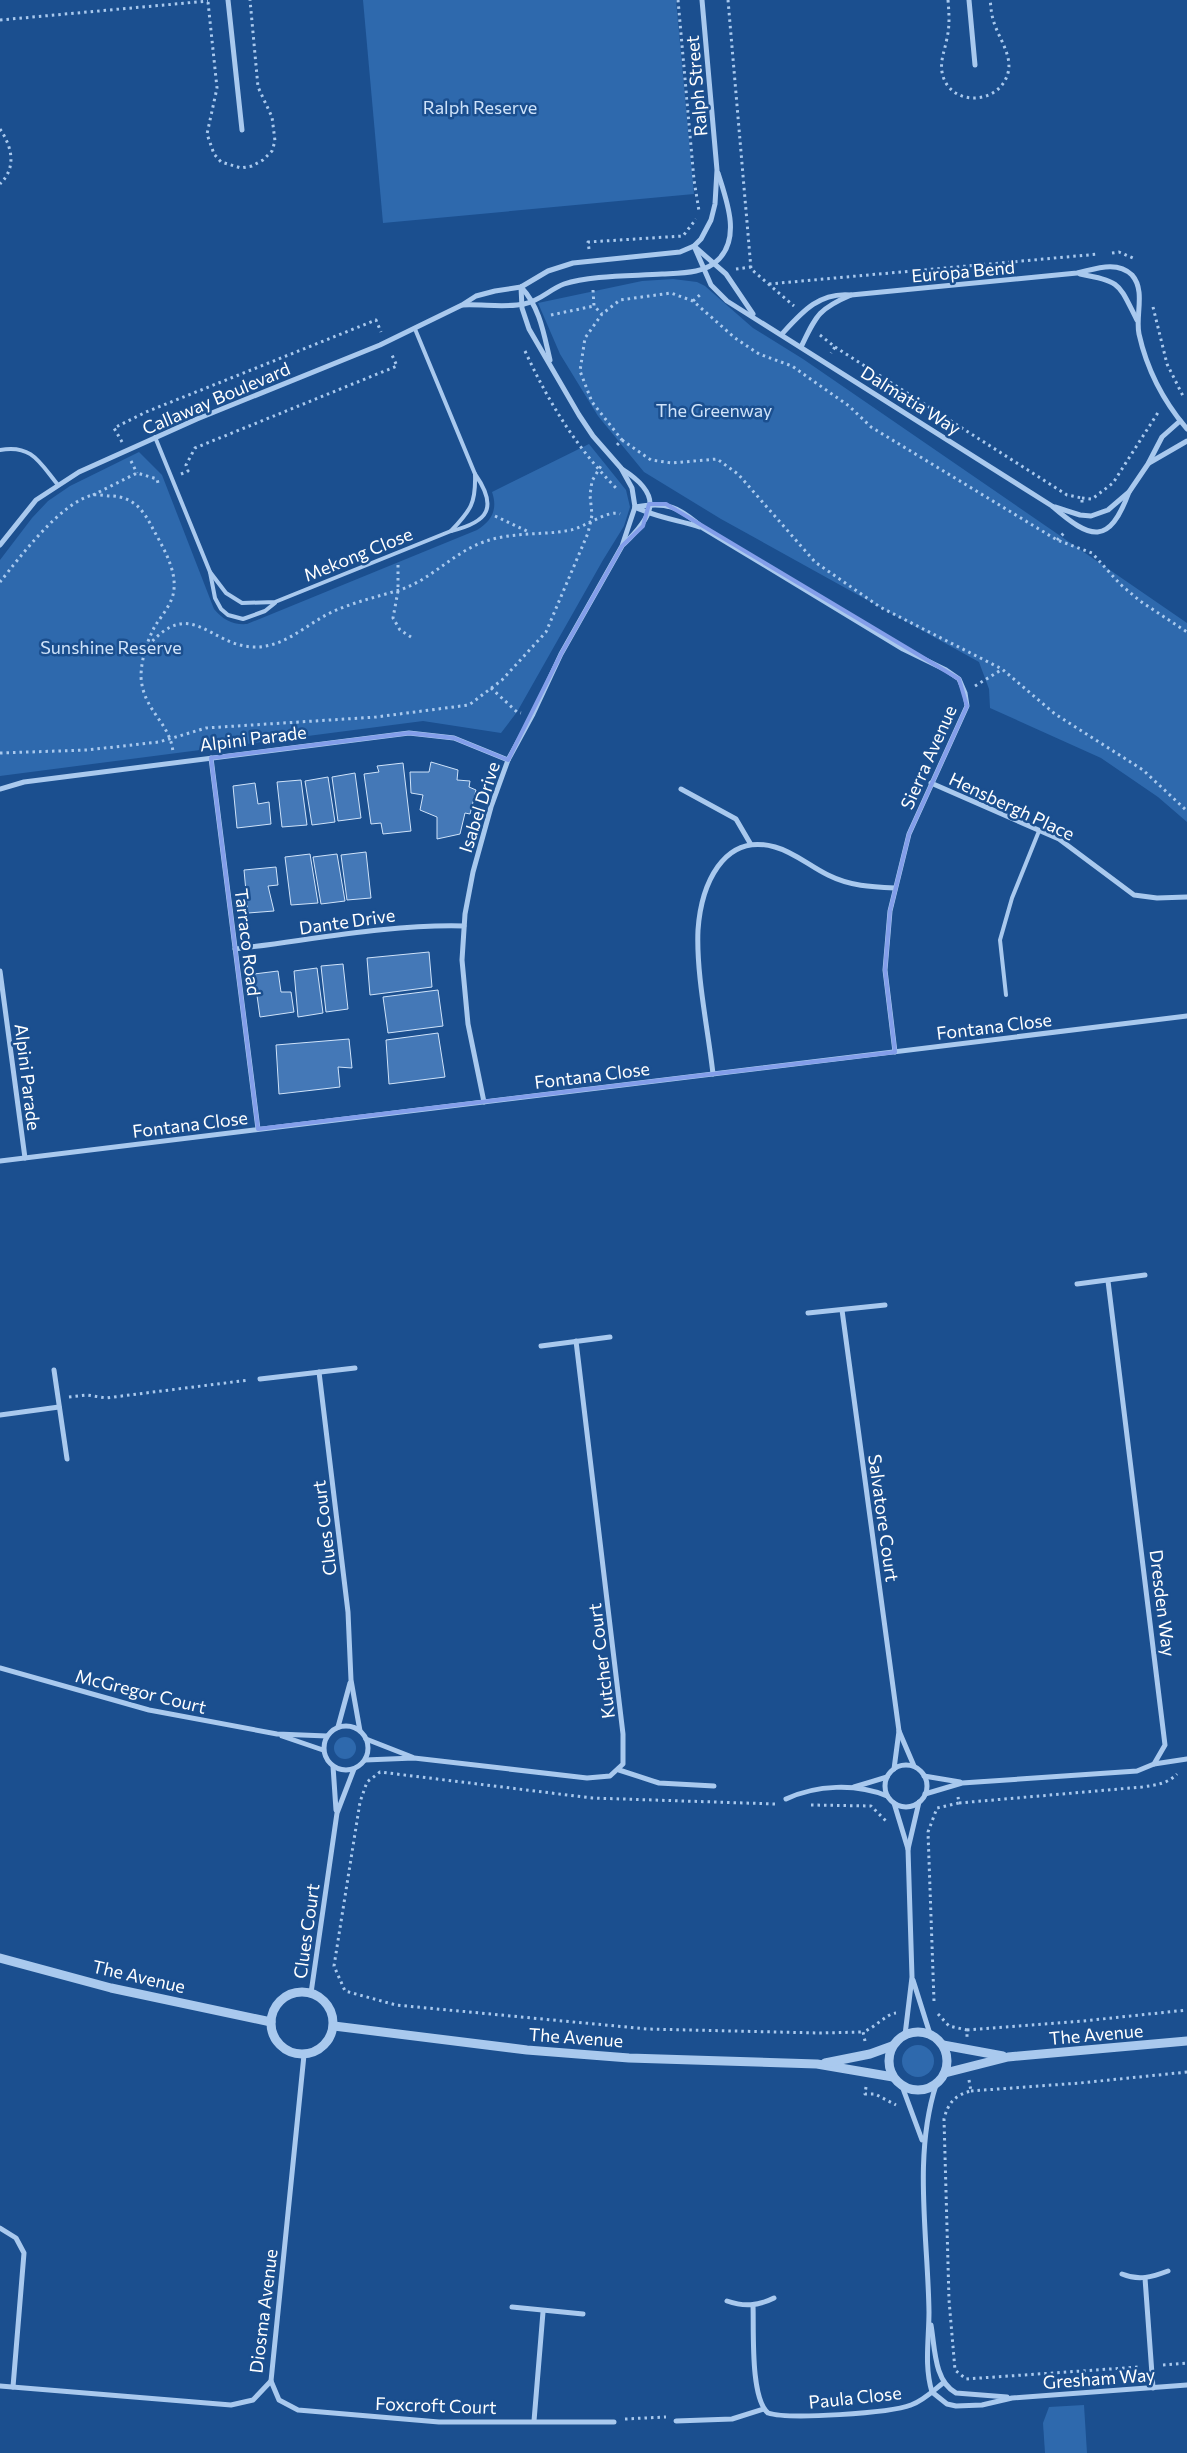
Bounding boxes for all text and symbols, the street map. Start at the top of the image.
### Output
street label: Ralph Street [681,35,711,137]
park label: Ralph Reserve [423,96,537,118]
street label: Europa Bend [910,256,1016,286]
street label: Callaway Boulevard [139,357,293,439]
street label: Dalmatia Way [857,361,965,439]
park label: The Greenway [656,399,772,421]
street label: Mekong Close [300,522,416,586]
park label: Sunshine Reserve [40,636,182,658]
street label: Sierra Avenue [895,701,961,813]
street label: Alpini Parade [198,721,308,755]
street label: Isabel Drive [454,759,504,855]
street label: Hensbergh Place [946,767,1078,845]
street label: Tarraco Road [230,887,266,997]
street label: Dante Drive [298,903,396,939]
street label: Fontana Close [935,1008,1053,1044]
street label: Alpini Parade [11,1022,45,1132]
street label: Fontana Close [533,1057,651,1093]
street label: Fontana Close [131,1106,249,1142]
street label: Salvatore Court [864,1453,904,1583]
street label: Clues Court [307,1479,341,1577]
street label: Dresden Way [1146,1548,1180,1658]
street label: Kutcher Court [583,1602,619,1720]
street label: McGregor Court [73,1664,209,1718]
street label: Clues Court [288,1882,324,1980]
street label: The Avenue [90,1955,188,1997]
street label: The Avenue [1048,2019,1144,2049]
street label: The Avenue [528,2023,624,2051]
street label: Diosma Avenue [244,2248,282,2374]
street label: Gresham Way [1042,2363,1156,2393]
street label: Paula Close [807,2381,903,2413]
street label: Foxcroft Court [375,2392,497,2418]

